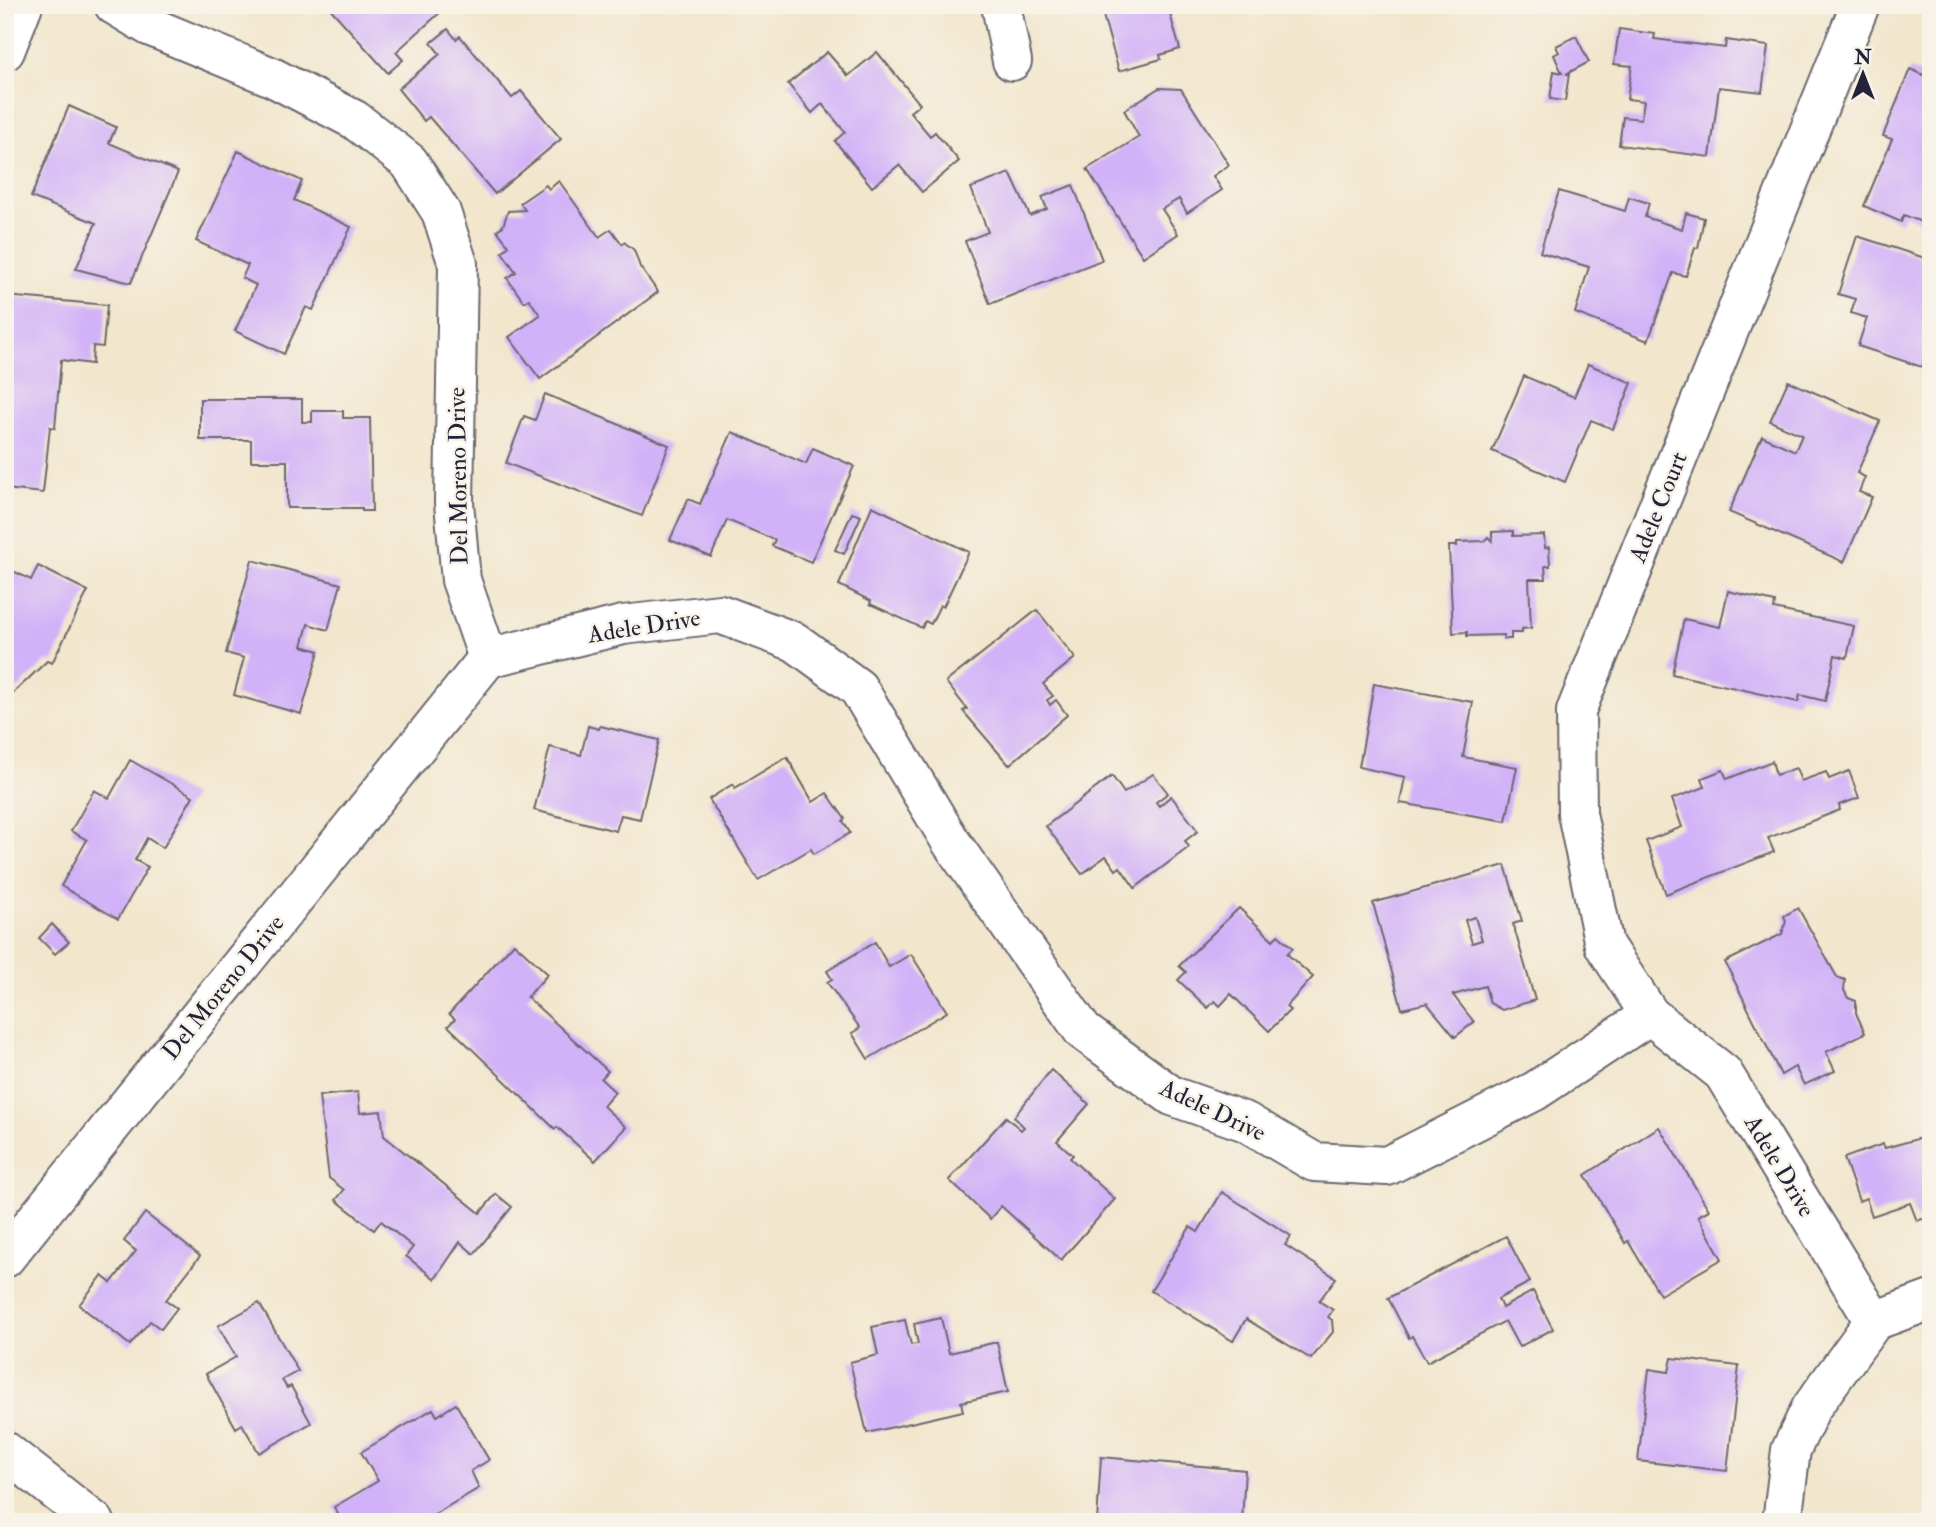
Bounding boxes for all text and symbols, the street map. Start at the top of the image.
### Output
north arrow [1828,38,1898,108]
text: N [1853,46,1872,70]
street label: Del Moreno Drive [441,387,476,565]
street label: Adele Court [1622,447,1695,568]
street label: Adele Drive [585,602,702,651]
street label: Del Moreno Drive [155,908,291,1066]
street label: Adele Drive [1154,1072,1271,1148]
street label: Adele Drive [1737,1109,1822,1223]

